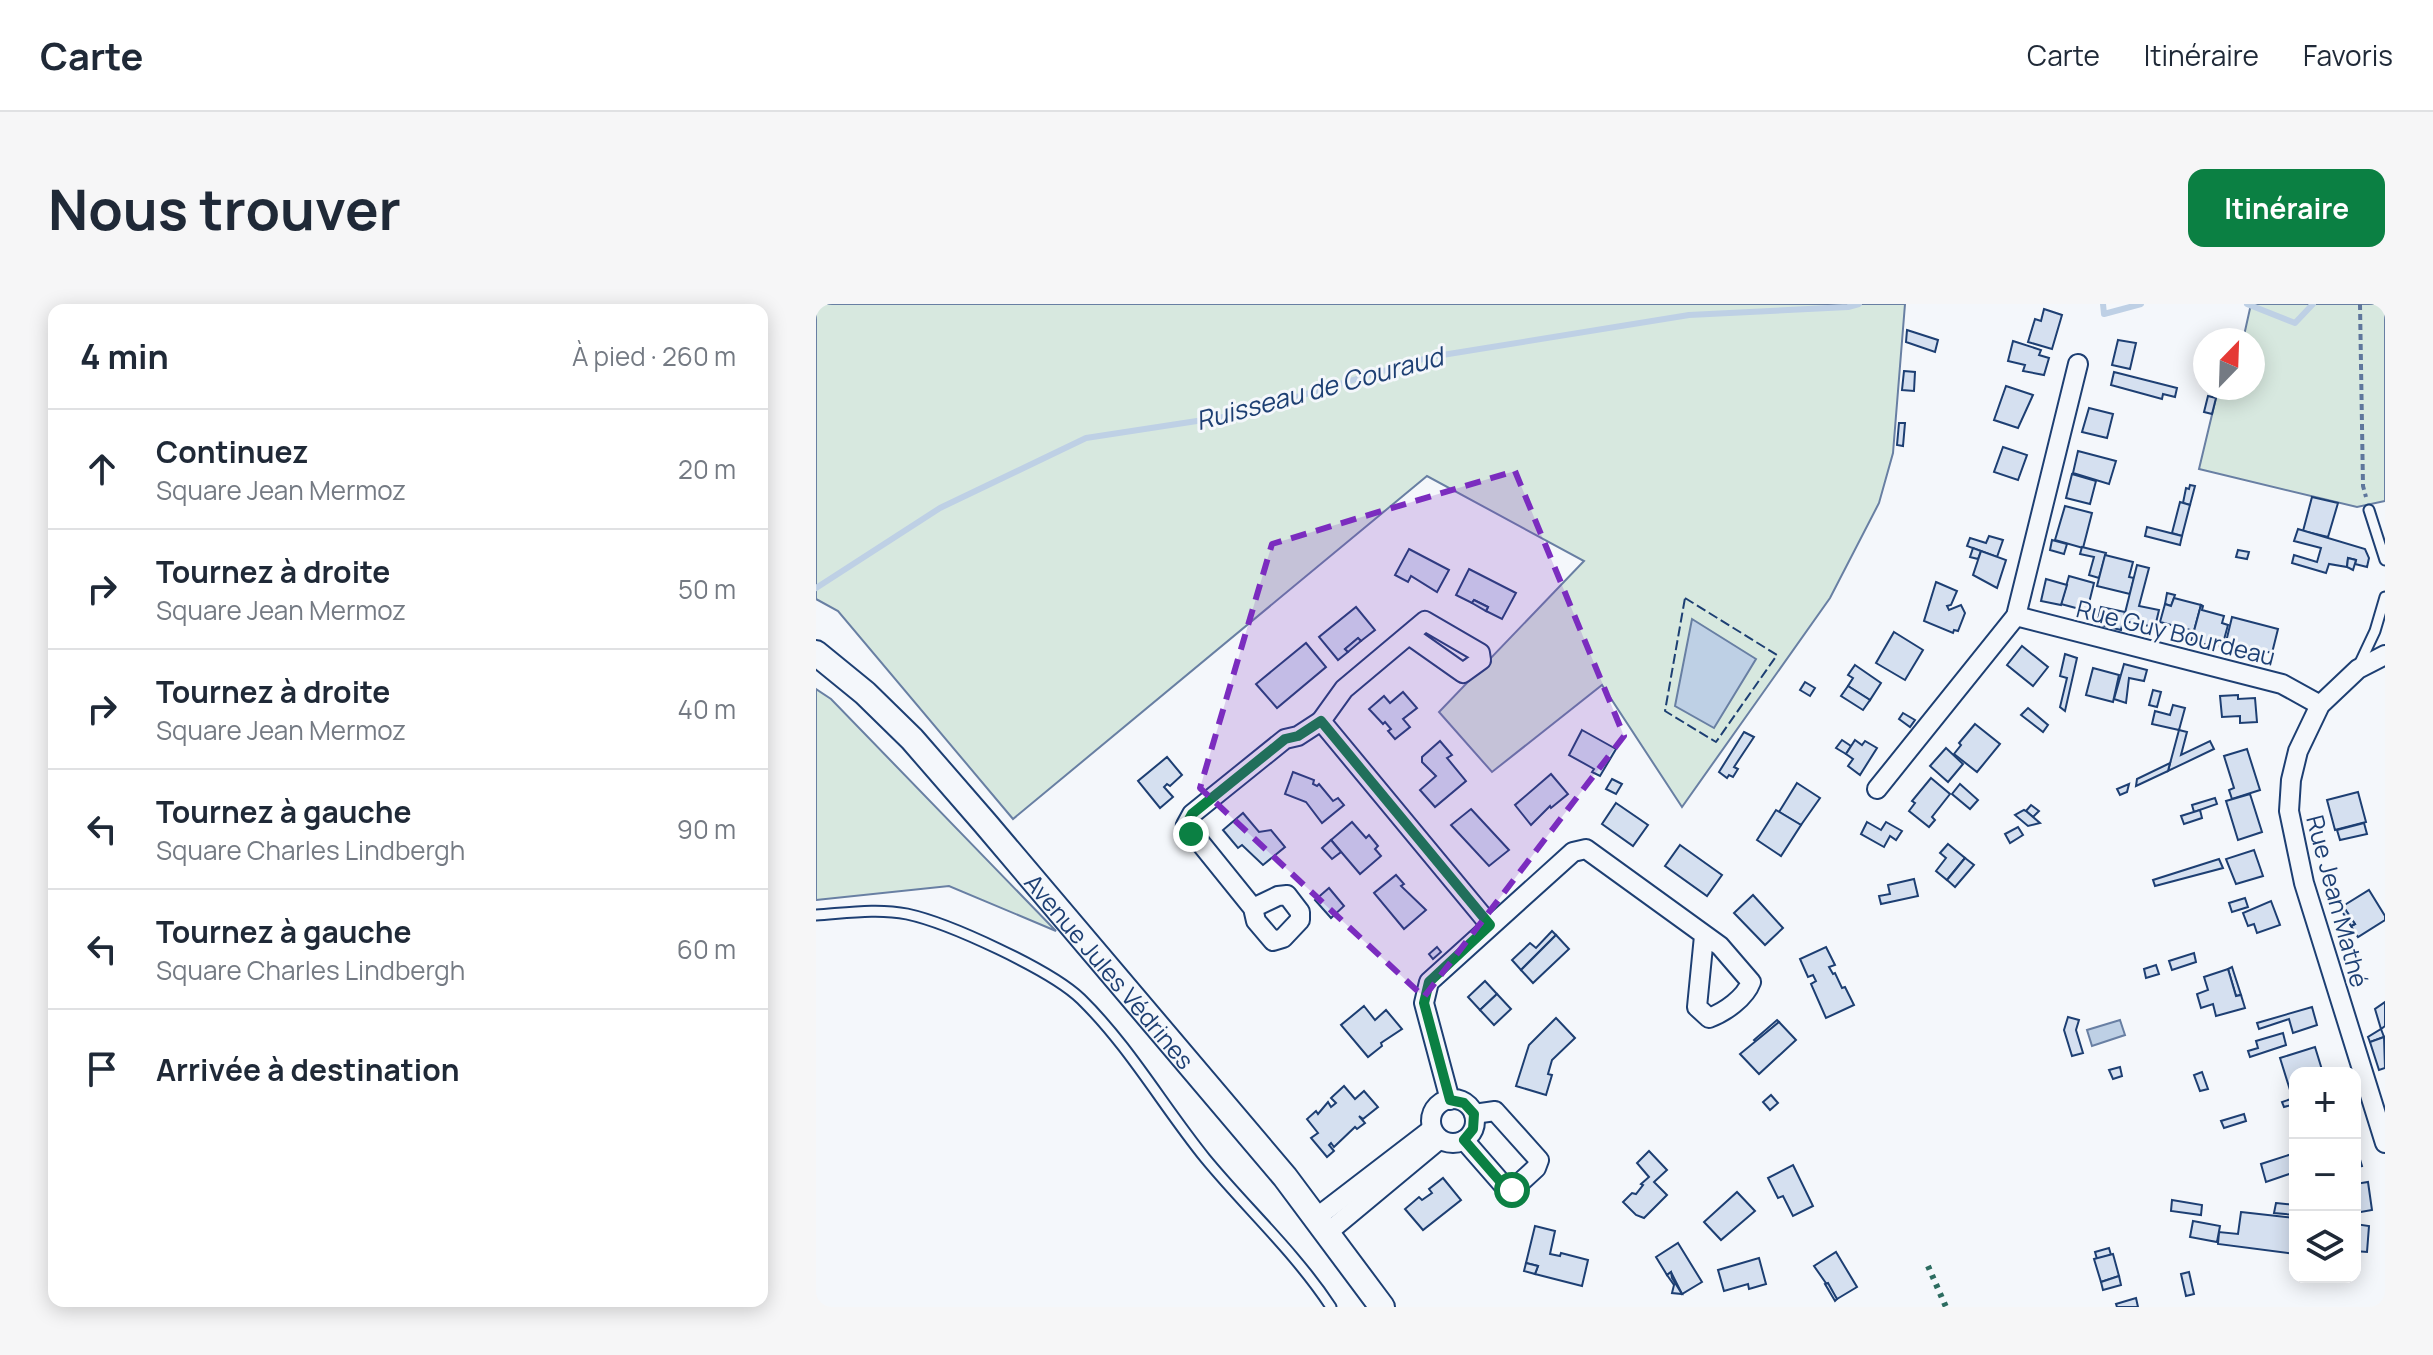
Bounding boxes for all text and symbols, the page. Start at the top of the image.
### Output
text: Carte [40,29,143,81]
text: Carte [2027,36,2100,74]
text: Itinéraire [2144,36,2259,74]
text: Favoris [2303,36,2393,74]
button: Itinéraire [2188,169,2385,247]
text: Nous trouver [48,170,401,247]
north arrow [2193,328,2265,400]
text: 4 min [80,333,169,379]
water label: Ruisseau de Couraud [1191,337,1450,438]
text: À pied · 260 m [572,338,736,374]
text: Continuez [156,431,308,472]
icon: ahead [80,447,124,491]
text: 20 m [678,451,736,487]
text: Square Jean Mermoz [156,472,406,508]
text: Tournez à droite [156,551,390,592]
icon: right [80,567,124,611]
text: 50 m [678,571,736,607]
street label: Rue Guy Bourdeau [2073,591,2279,673]
text: Square Jean Mermoz [156,592,406,628]
text: Tournez à droite [156,671,390,712]
icon: right [80,687,124,731]
text: 40 m [678,691,736,727]
text: Square Jean Mermoz [156,712,406,748]
text: Tournez à gauche [156,791,412,832]
icon: left [80,807,124,851]
text: 90 m [677,811,736,847]
street label: Rue Jean Mathé [2299,811,2377,991]
route end [1173,816,1209,852]
text: Square Charles Lindbergh [156,832,465,868]
street label: Avenue Jules Védrines [1018,866,1202,1075]
text: Tournez à gauche [156,911,412,952]
icon: left [80,927,124,971]
text: 60 m [677,931,736,967]
text: Square Charles Lindbergh [156,952,465,988]
icon: arrive [80,1047,124,1091]
text: Arrivée à destination [156,1049,459,1090]
map controls [2289,1067,2361,1283]
button: + [2289,1067,2361,1139]
button: − [2289,1139,2361,1211]
route start [1494,1172,1530,1208]
button: layers [2289,1211,2361,1283]

